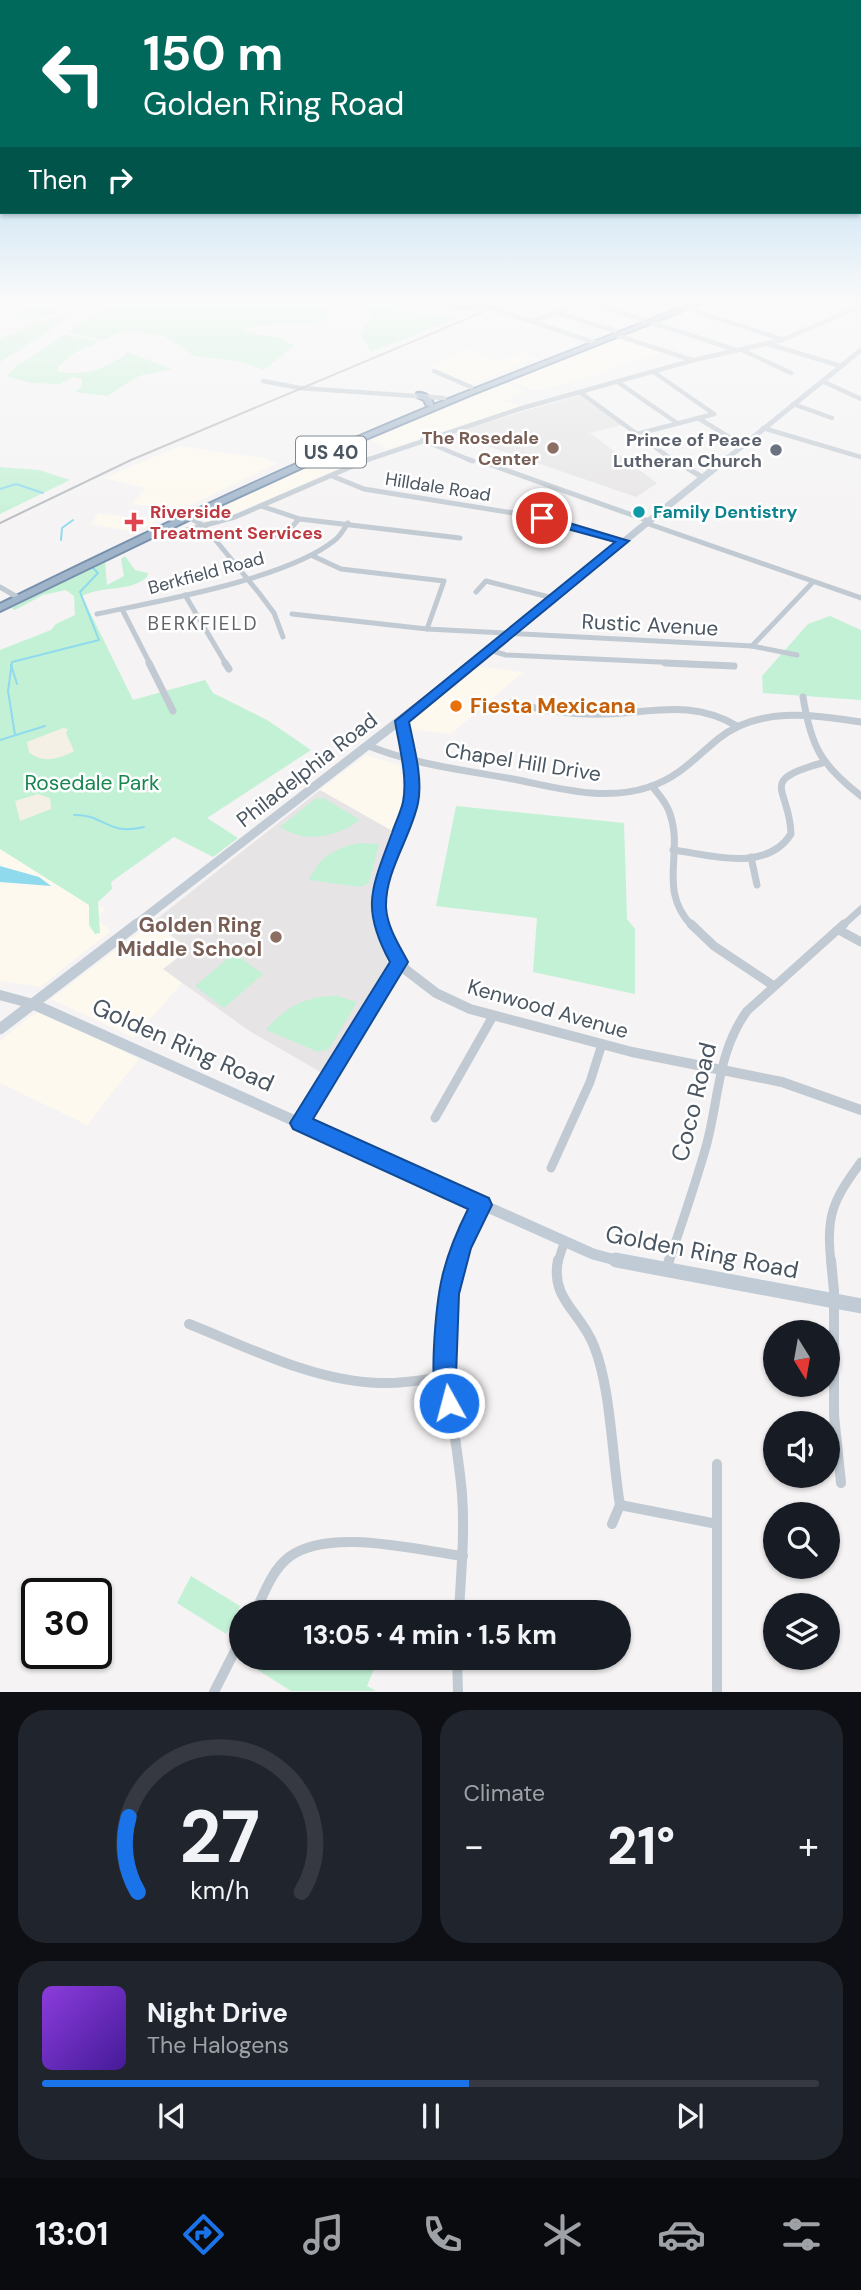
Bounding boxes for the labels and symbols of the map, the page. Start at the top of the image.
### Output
place label: The Rosedale Center [422,426,539,471]
place label: Prince of Peace Lutheran Church [613,428,762,473]
road number: US 40 [296,436,366,467]
marker: The Rosedale Center [545,440,561,456]
marker: Prince of Peace Lutheran Church [768,442,784,458]
street label: Hilldale Road [383,467,493,507]
pin [512,488,572,548]
place label: Riverside Treatment Services [150,500,323,545]
place label: Family Dentistry [653,500,797,524]
marker: Family Dentistry [631,504,647,520]
marker: Riverside Treatment Services [124,512,144,532]
street label: Berkfield Road [145,546,267,600]
street label: Rustic Avenue [581,607,719,643]
district label: BERKFIELD [147,611,259,636]
place label: Fiesta Mexicana [470,692,636,720]
marker: Fiesta Mexicana [448,698,464,714]
street label: Philadelphia Road [231,706,383,834]
street label: Chapel Hill Drive [443,736,603,788]
park label: Rosedale Park [24,769,160,797]
place label: Golden Ring Middle School [117,911,262,963]
marker: Golden Ring Middle School [268,929,284,945]
street label: Kenwood Avenue [464,973,632,1045]
street label: Golden Ring Road [87,991,279,1099]
street label: Coco Road [664,1039,723,1165]
street label: Golden Ring Road [603,1218,801,1285]
north arrow [763,1320,840,1396]
position arrow [412,1366,486,1440]
speed limit sign: 30 [21,1578,112,1669]

